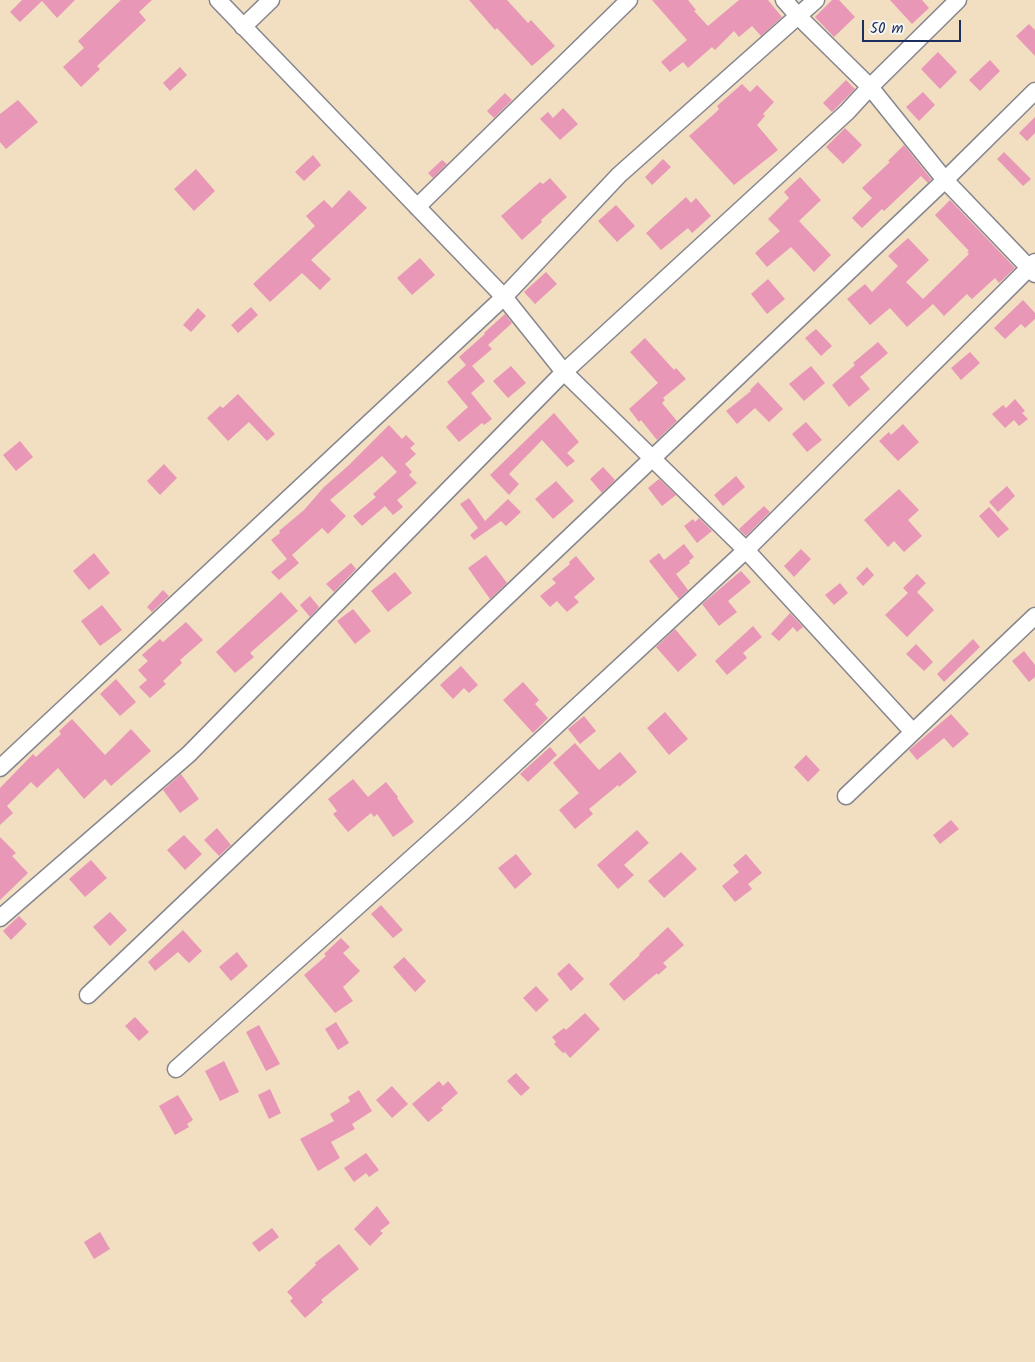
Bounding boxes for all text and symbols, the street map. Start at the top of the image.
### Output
scale bar [865,10,964,42]
text: 50 m [870,17,904,41]

